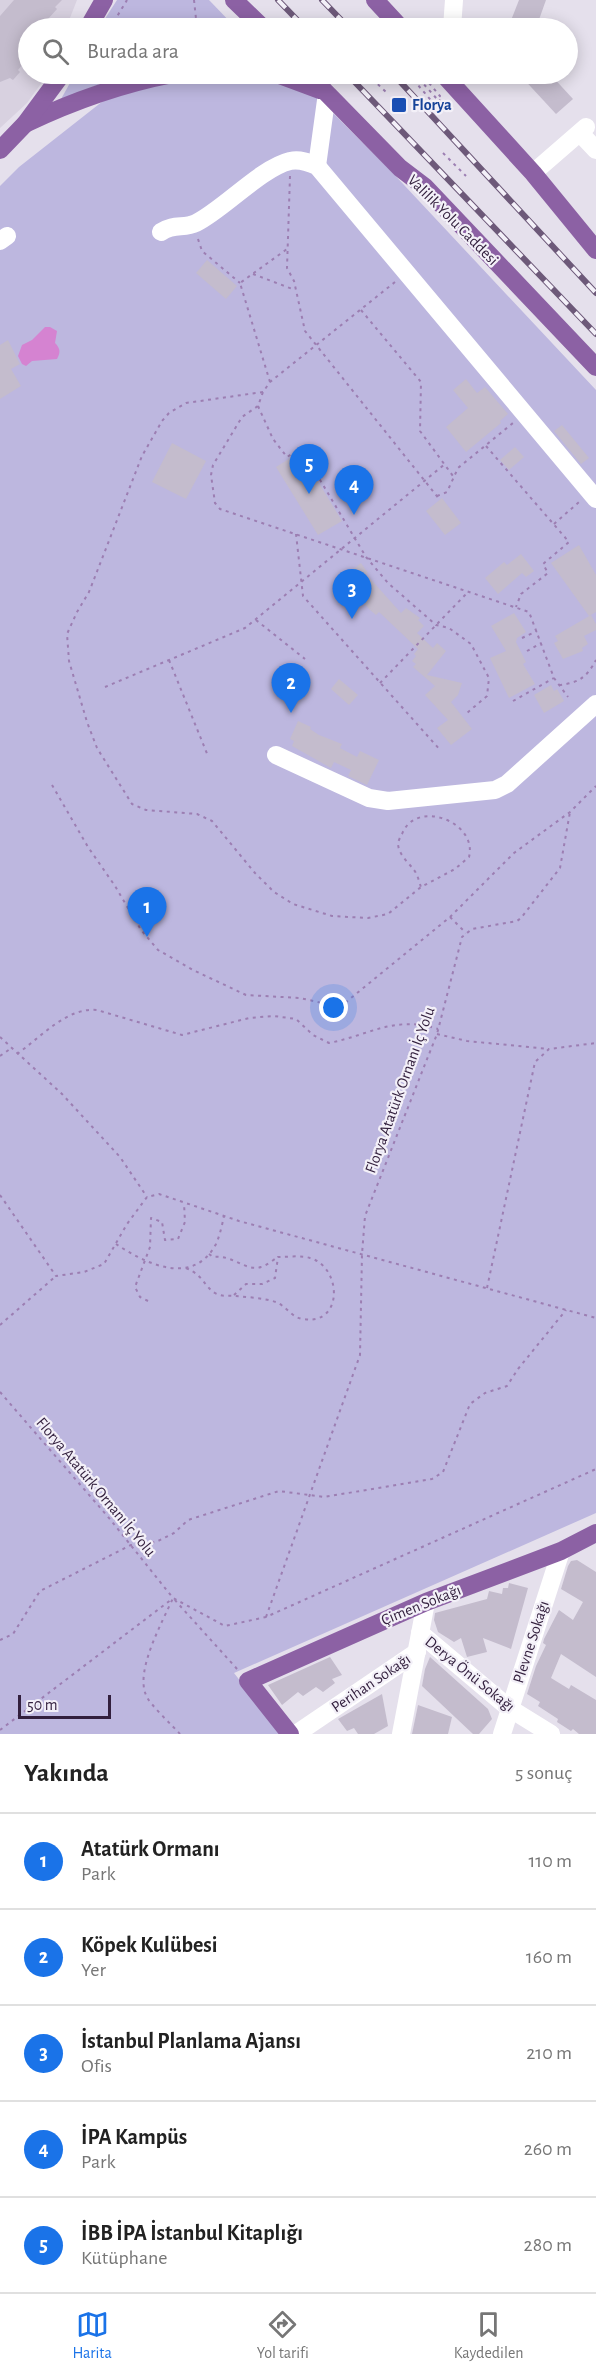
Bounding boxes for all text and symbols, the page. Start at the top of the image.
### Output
search box [18,18,578,84]
icon: search [39,35,72,68]
text: Burada ara [87,40,179,62]
marker: Florya [390,96,408,114]
place label: Florya [412,97,452,114]
street label: Valilik Yolu Caddesi [405,172,501,268]
pin: 5 [290,444,328,494]
pin: 4 [334,466,374,515]
pin: 3 [332,570,372,619]
pin: 2 [272,664,310,713]
pin: 1 [128,888,166,937]
your location [319,993,348,1022]
street label: Florya Atatürk Ornanı İç Yolu [361,1004,439,1176]
street label: Florya Atatürk Ornanı İç Yolu [33,1413,160,1560]
street label: Çimen Sokağı [379,1582,463,1628]
street label: Plevne Sokağı [510,1599,552,1685]
street label: Derya Önü Sokağı [422,1632,519,1716]
street label: Perihan Sokağı [329,1651,413,1715]
scale bar [18,1692,111,1720]
text: 50 m [27,1697,58,1713]
text: Yakında [24,1760,109,1786]
text: 5 sonuç [515,1763,572,1783]
text: Atatürk Ormanı [81,1838,220,1860]
text: 1 [40,1851,47,1871]
text: 110 m [528,1851,572,1871]
text: Park [81,1864,116,1884]
text: Köpek Kulübesi [81,1934,217,1956]
text: 2 [39,1947,48,1967]
text: 160 m [526,1947,572,1967]
text: Yer [81,1960,106,1980]
text: İstanbul Planlama Ajansı [81,2030,301,2052]
text: 3 [39,2043,48,2063]
text: 210 m [526,2043,572,2063]
text: Ofis [81,2056,112,2076]
text: İPA Kampüs [81,2126,187,2148]
text: 4 [38,2139,49,2159]
text: 260 m [524,2139,572,2159]
text: Park [81,2152,116,2172]
text: İBB İPA İstanbul Kitaplığı [81,2222,303,2244]
text: 5 [39,2235,48,2255]
text: 280 m [524,2235,572,2255]
text: Kütüphane [81,2248,168,2268]
tab: Harita [72,2308,112,2363]
tab: Yol tarifi [257,2308,309,2363]
tab: Kaydedilen [454,2308,524,2363]

